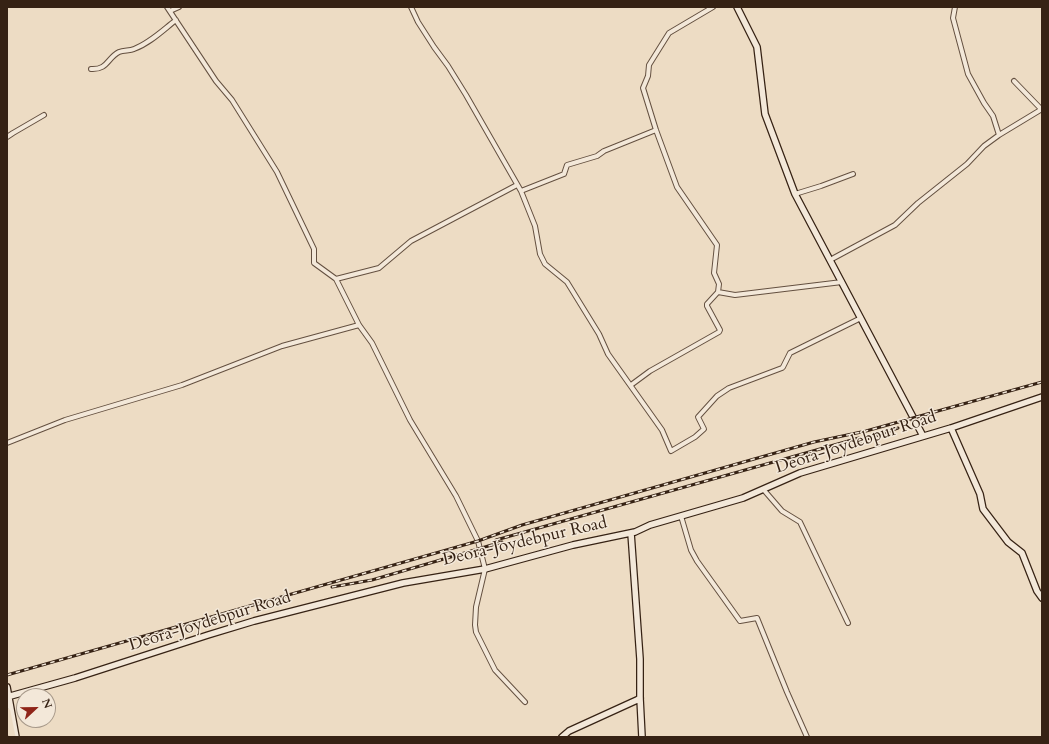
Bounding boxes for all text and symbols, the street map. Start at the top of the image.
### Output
street label: Deora-Joydebpur Road [773,407,939,479]
street label: Deora-Joydebpur Road [441,513,609,571]
street label: Deora-Joydebpur Road [127,588,293,656]
north arrow [16,688,56,728]
text: N [38,696,55,711]

